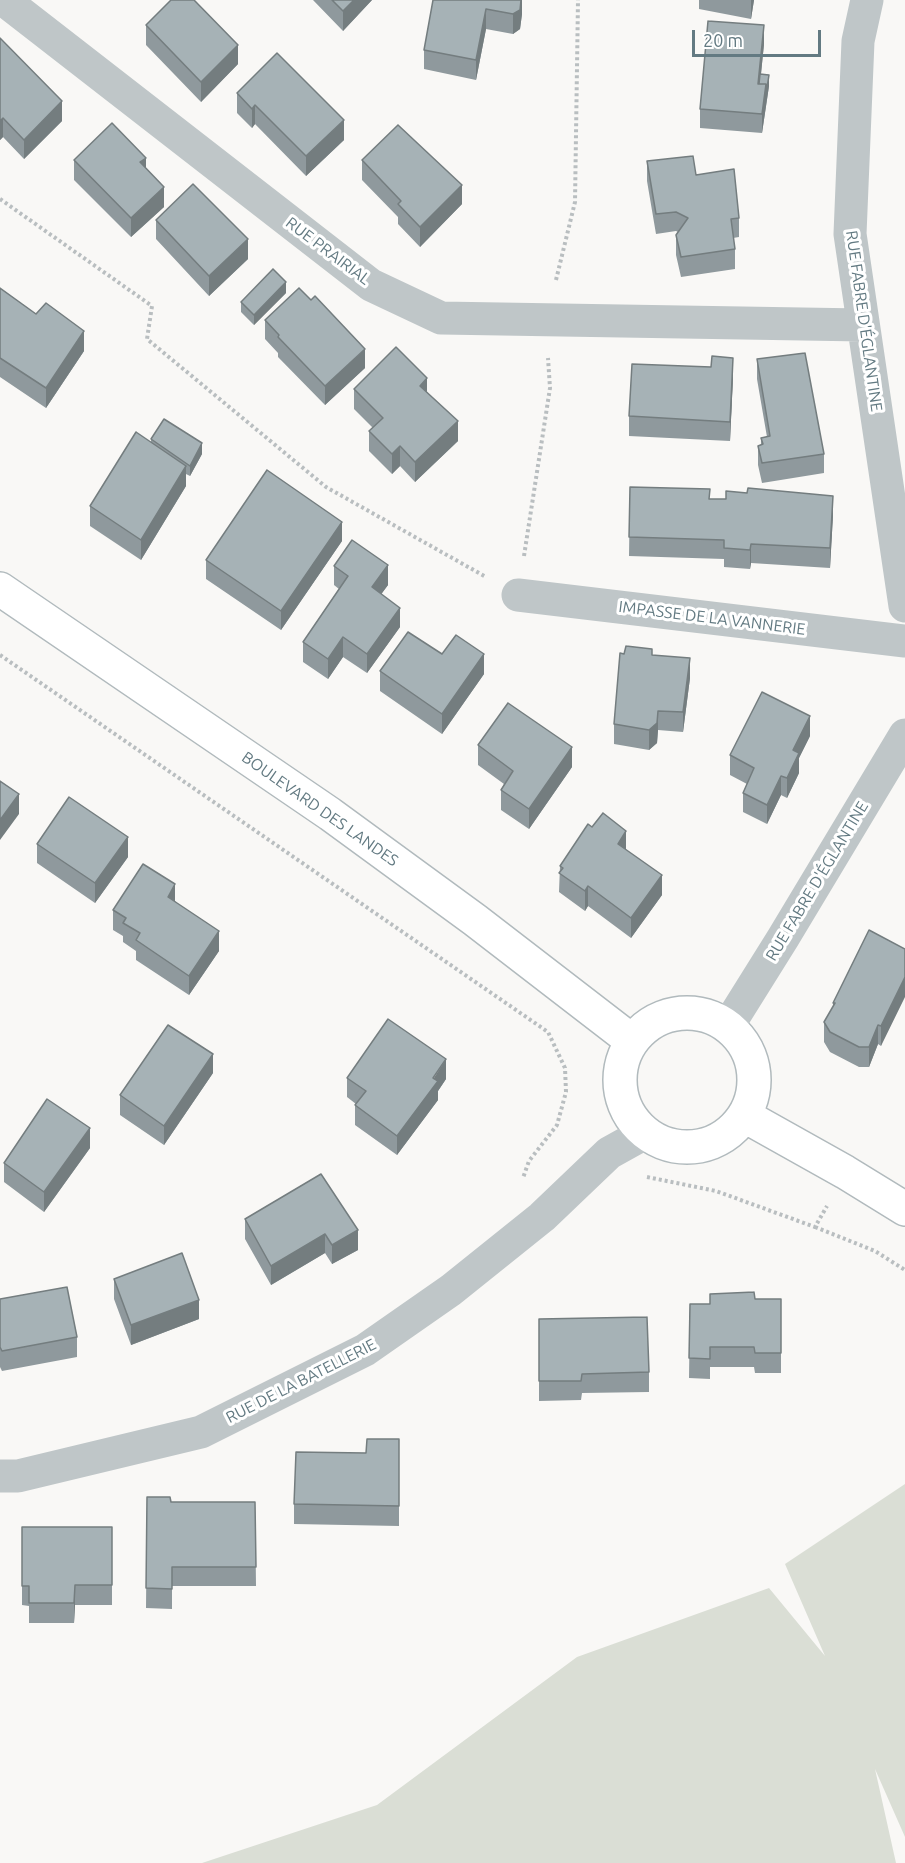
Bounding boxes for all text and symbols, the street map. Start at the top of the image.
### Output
scale bar [695,18,824,56]
text: 20 m [703,30,743,50]
street label: RUE PRAIRIAL [282,213,374,289]
street label: RUE FABRE D'ÉGLANTINE [842,229,886,413]
street label: IMPASSE DE LA VANNERIE [617,597,807,639]
street label: BOULEVARD DES LANDES [238,748,402,870]
street label: RUE FABRE D'ÉGLANTINE [762,798,872,964]
street label: RUE DE LA BATELLERIE [223,1335,379,1427]

